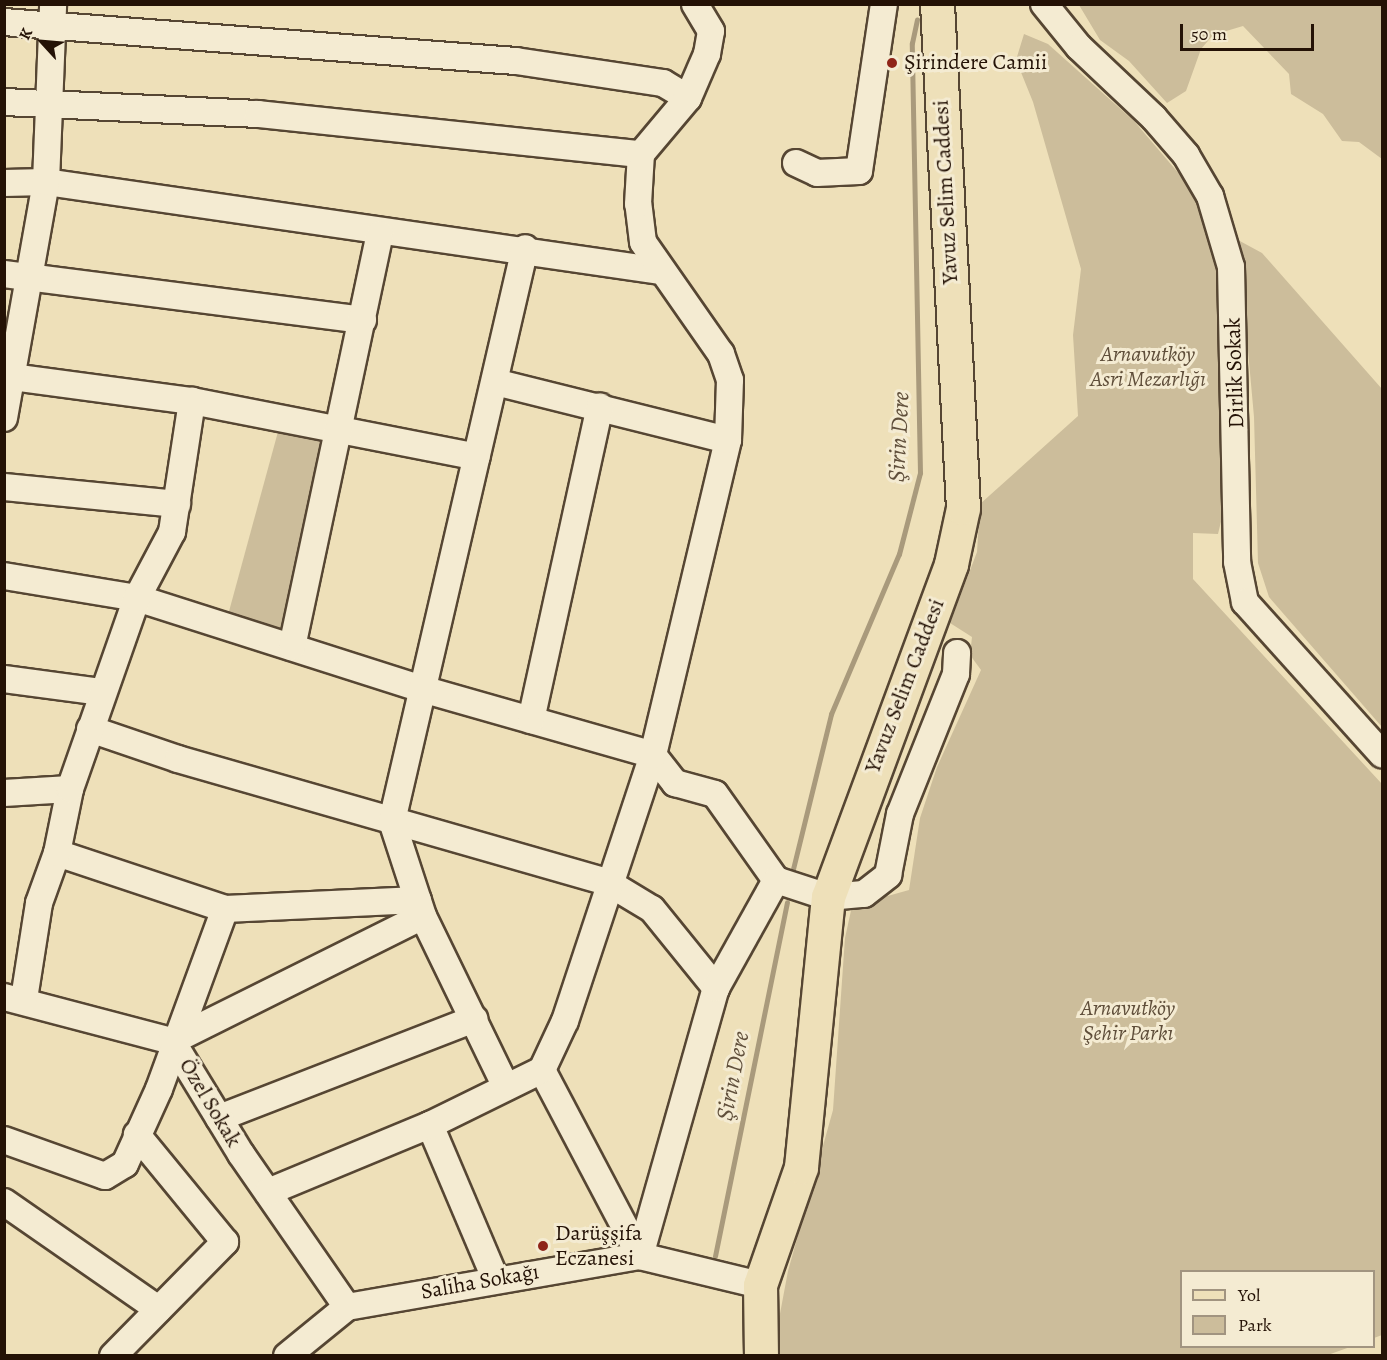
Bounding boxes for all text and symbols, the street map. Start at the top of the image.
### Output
north arrow [12,12,72,72]
scale bar [1183,12,1316,50]
text: 50 m [1191,22,1227,46]
text: K [14,25,38,44]
place label: Şirindere Camii [904,50,1047,76]
marker: Şirindere Camii [885,56,899,70]
street label: Yavuz Selim Caddesi [928,99,964,285]
street label: Dirlik Sokak [1220,317,1250,429]
park label: Arnavutköy Asri Mezarlığı [1090,341,1206,392]
water label: Şirin Dere [882,391,916,483]
street label: Yavuz Selim Caddesi [860,595,950,777]
park label: Arnavutköy Şehir Parkı [1081,995,1175,1046]
water label: Şirin Dere [710,1029,756,1123]
street label: Özel Sokak [173,1054,247,1152]
place label: Darüşşifa Eczanesi [555,1220,642,1272]
marker: Darüşşifa Eczanesi [536,1239,550,1253]
street label: Saliha Sokağı [419,1259,541,1305]
legend [1180,1270,1375,1348]
text: Yol [1238,1283,1260,1307]
text: Park [1238,1313,1272,1337]

